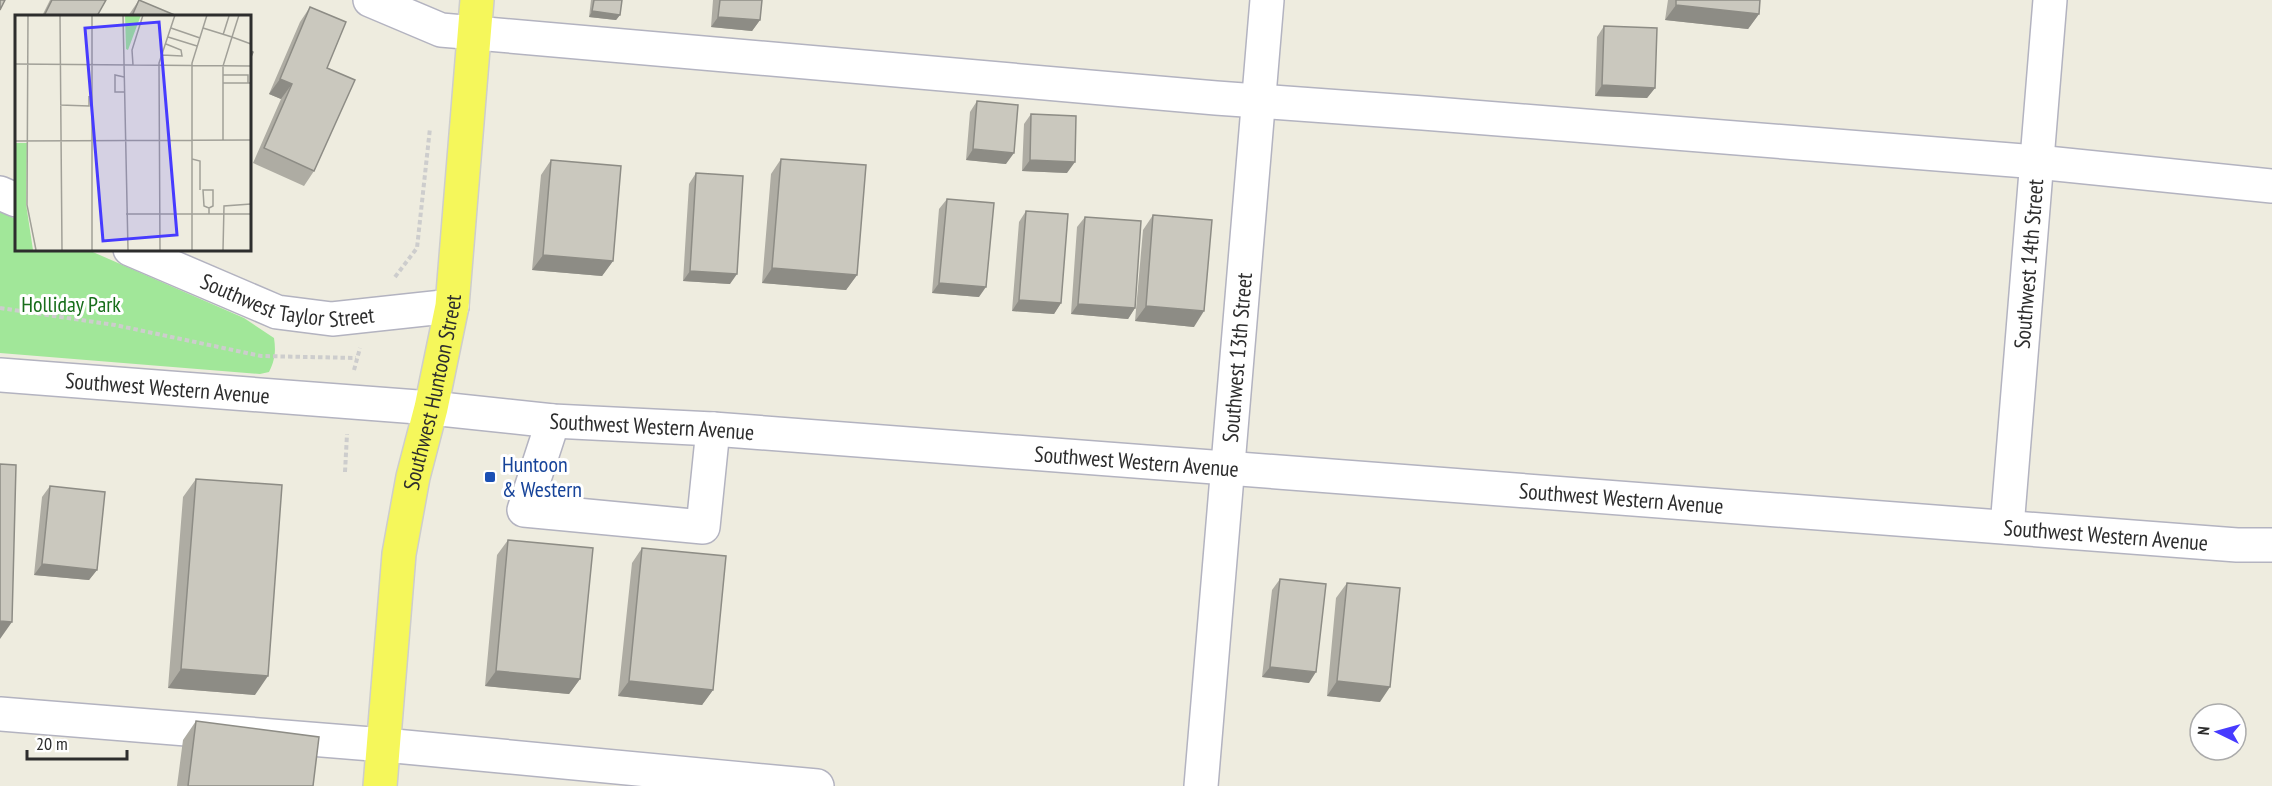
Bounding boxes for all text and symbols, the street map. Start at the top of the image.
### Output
inset map [15,15,250,250]
street label: Southwest 14th Street [2008,178,2049,350]
street label: Southwest Taylor Street [196,267,376,333]
street label: Southwest 13th Street [1216,272,1258,443]
park label: Holliday Park [21,290,121,318]
street label: Southwest Huntoon Street [397,293,467,492]
street label: Southwest Western Avenue [64,366,271,410]
street label: Southwest Western Avenue [549,407,755,446]
street label: Southwest Western Avenue [1033,440,1240,483]
place label: Huntoon & Western [502,450,582,503]
marker: Huntoon & Western [483,470,497,484]
street label: Southwest Western Avenue [1518,476,1724,520]
street label: Southwest Western Avenue [2003,513,2209,557]
north arrow [2188,702,2248,762]
scale bar [27,723,128,761]
text: N [2193,726,2213,736]
text: 20 m [36,732,68,755]

